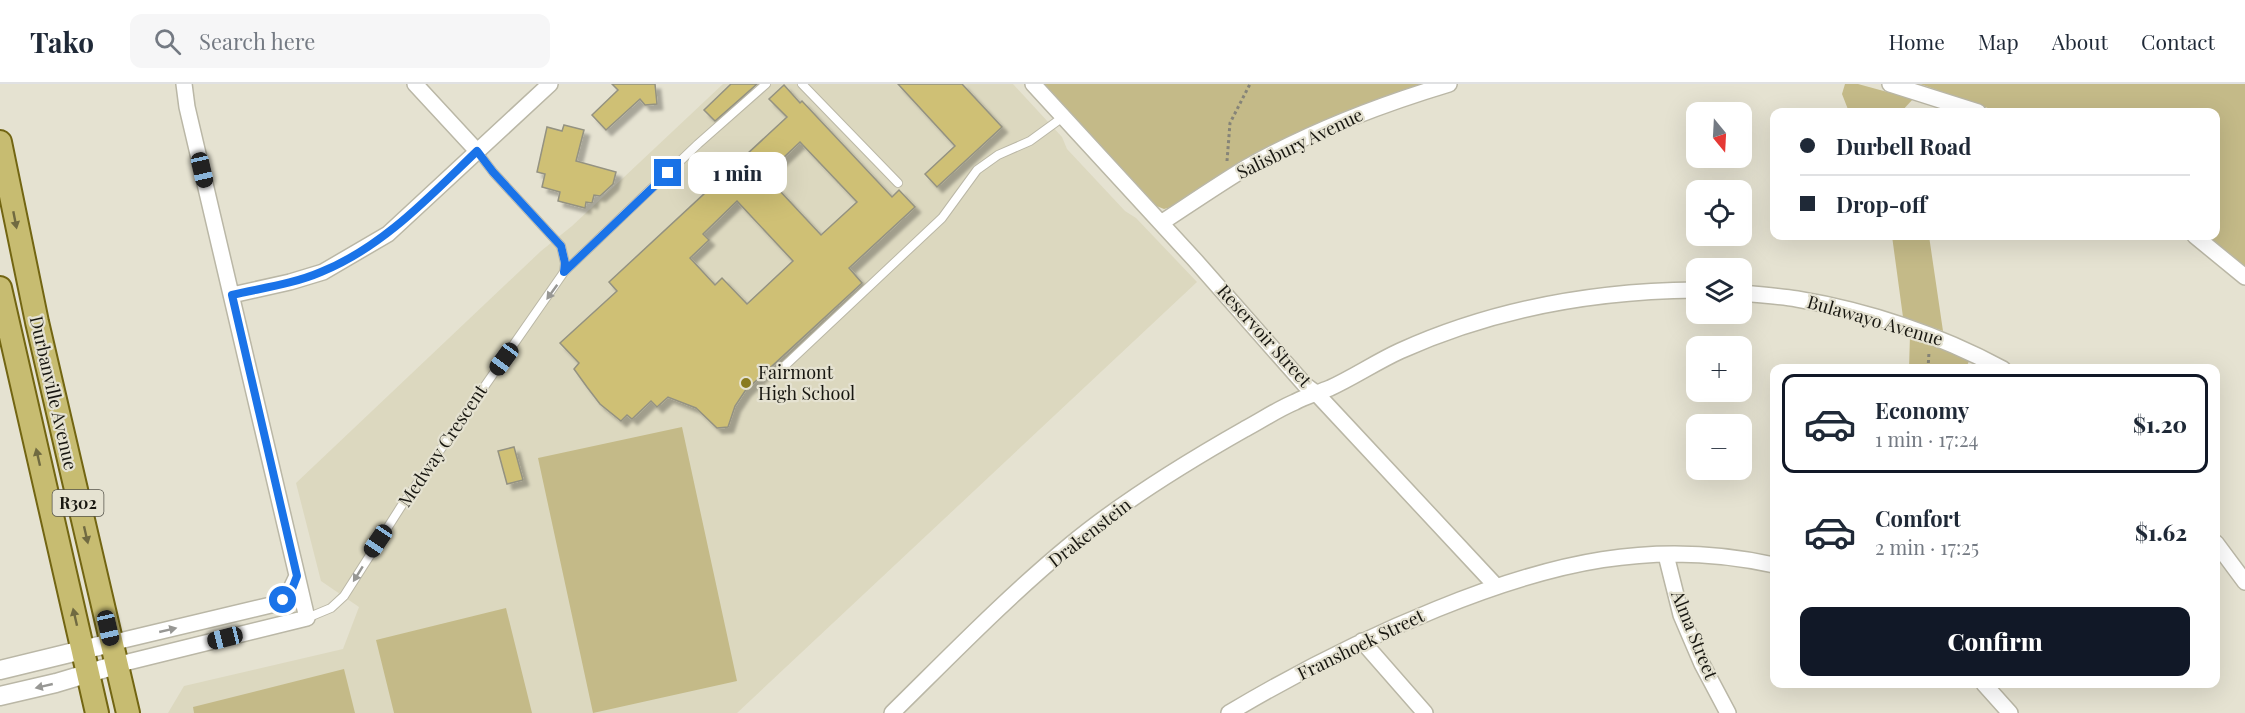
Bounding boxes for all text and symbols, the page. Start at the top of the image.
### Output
search box [130,14,550,68]
text: Tako [30,23,94,60]
icon: search [151,25,184,58]
text: Search here [199,26,315,56]
text: Home [1889,27,1945,55]
text: Map [1978,27,2019,55]
text: About [2052,27,2108,55]
text: Contact [2141,27,2215,55]
street label: Salisbury Avenue [1232,102,1367,184]
north arrow [1686,102,1752,168]
map controls [1686,102,1752,480]
text: Durbell Road [1836,131,1971,161]
car [189,150,215,190]
callout: 1 min [689,152,788,194]
route end [654,159,681,186]
text: 1 min [713,159,762,186]
button: locate [1686,180,1752,246]
text: Drop-off [1836,189,1927,219]
one-way arrow [11,211,21,230]
button: layers [1686,258,1752,324]
street label: Reservoir Street [1212,279,1318,392]
one-way arrow [546,284,558,299]
street label: Bulawayo Avenue [1805,289,1946,351]
street label: Durbanville Avenue [25,313,83,472]
button: + [1686,336,1752,402]
car [486,339,522,379]
place label: Fairmont High School [758,360,855,405]
marker: Fairmont High School [739,376,753,390]
street label: Medway Crescent [392,379,492,511]
text: Economy [1875,395,1969,425]
icon: car [1803,397,1857,451]
text: $1.20 [2133,409,2187,439]
button: − [1686,414,1752,480]
text: 1 min · 17:24 [1875,425,1978,452]
one-way arrow [32,448,42,467]
road number: R302 [52,490,104,516]
street label: Drakenstein [1043,492,1136,572]
text: Comfort [1875,503,1961,533]
icon: car [1803,505,1857,559]
text: $1.62 [2135,517,2187,547]
car [360,521,396,561]
one-way arrow [82,526,91,545]
text: 2 min · 17:25 [1875,533,1979,560]
one-way arrow [352,565,363,582]
route start [269,586,296,613]
street label: Alma Street [1666,586,1724,683]
street label: Franshoek Street [1293,603,1428,685]
one-way arrow [69,607,79,626]
button: Confirm [1800,607,2190,676]
car [95,608,121,648]
one-way arrow [159,624,177,634]
car [205,625,245,651]
one-way arrow [35,681,53,691]

